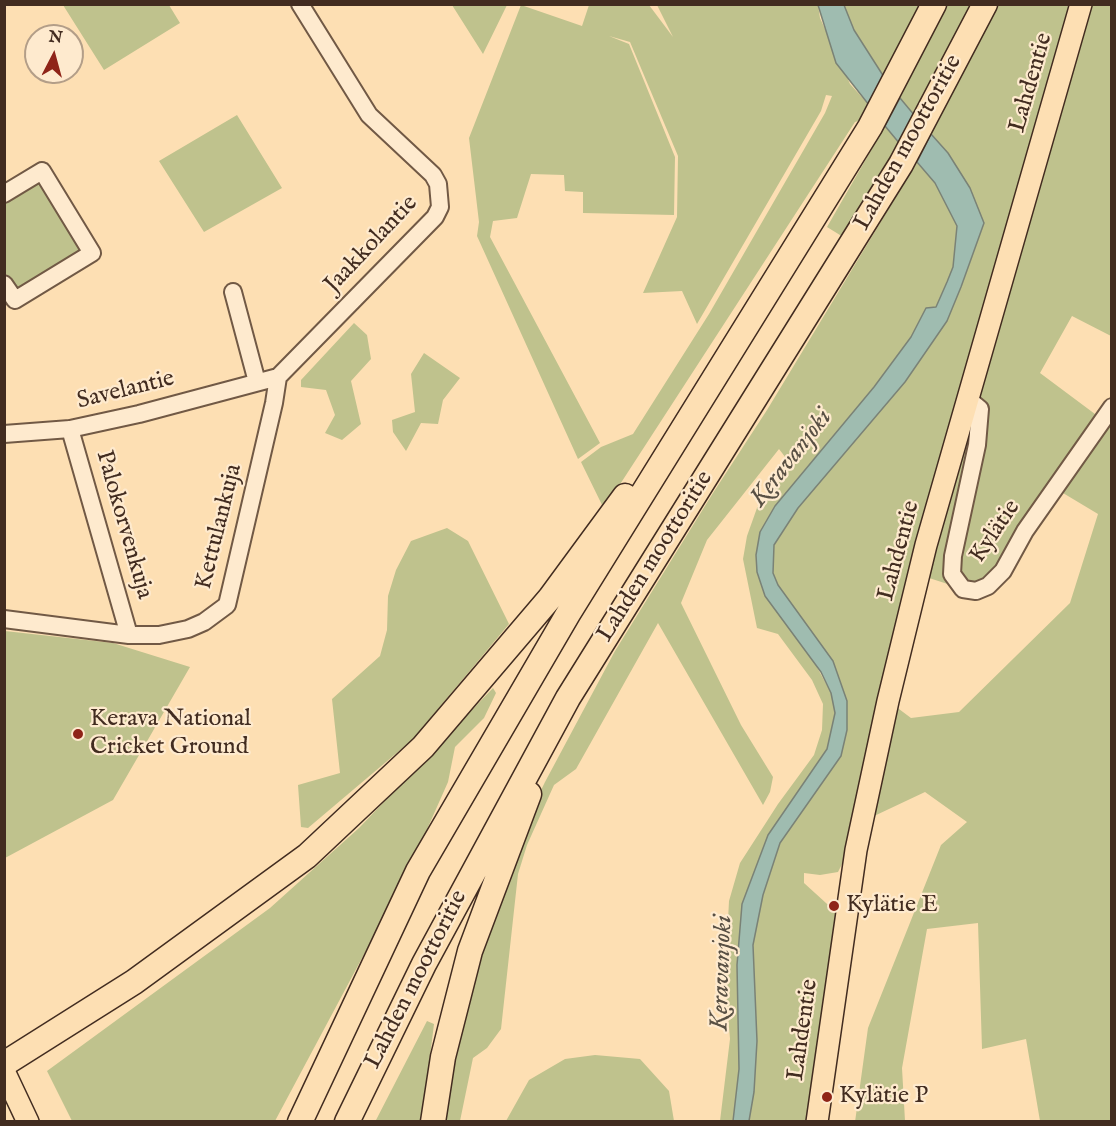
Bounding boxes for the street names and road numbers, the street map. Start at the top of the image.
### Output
street label: Lahdentie [1004,30,1060,136]
street label: Lahden moottoritie [849,50,969,236]
street label: Jaakkolantie [319,190,425,300]
street label: Savelantie [74,365,178,417]
street label: Palokorvenkuja [88,447,158,603]
street label: Kettulankuja [190,461,250,593]
street label: Lahden moottoritie [592,466,720,648]
street label: Kylätie [965,495,1027,569]
street label: Lahdentie [873,498,927,604]
street label: Lahden moottoritie [360,886,474,1074]
street label: Lahdentie [783,977,825,1083]

